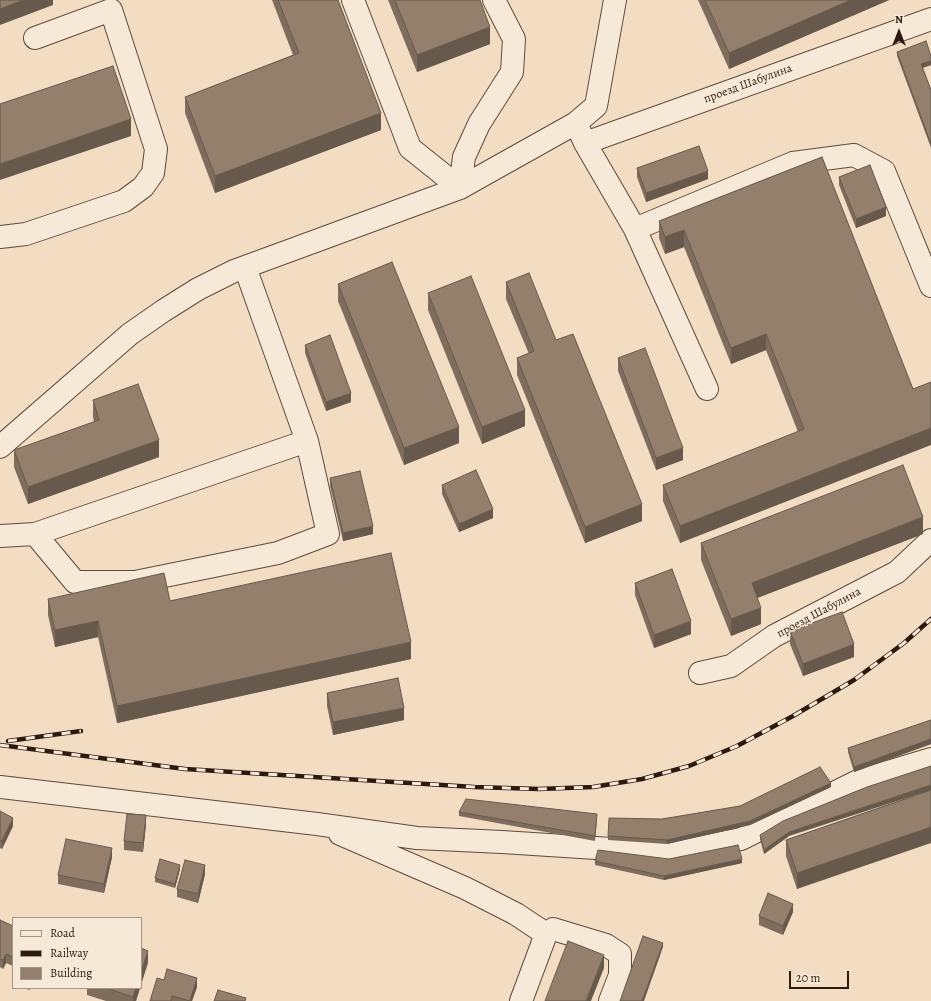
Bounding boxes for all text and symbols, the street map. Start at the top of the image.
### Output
north arrow [879,12,919,52]
text: N [895,12,903,27]
street label: проезд Шабулина [702,61,794,107]
street label: проезд Шабулина [774,585,864,641]
legend [12,917,142,989]
text: Road [50,925,75,941]
text: Railway [50,945,88,961]
scale bar [791,963,851,989]
text: Building [50,965,92,981]
text: 20 m [796,970,820,986]

